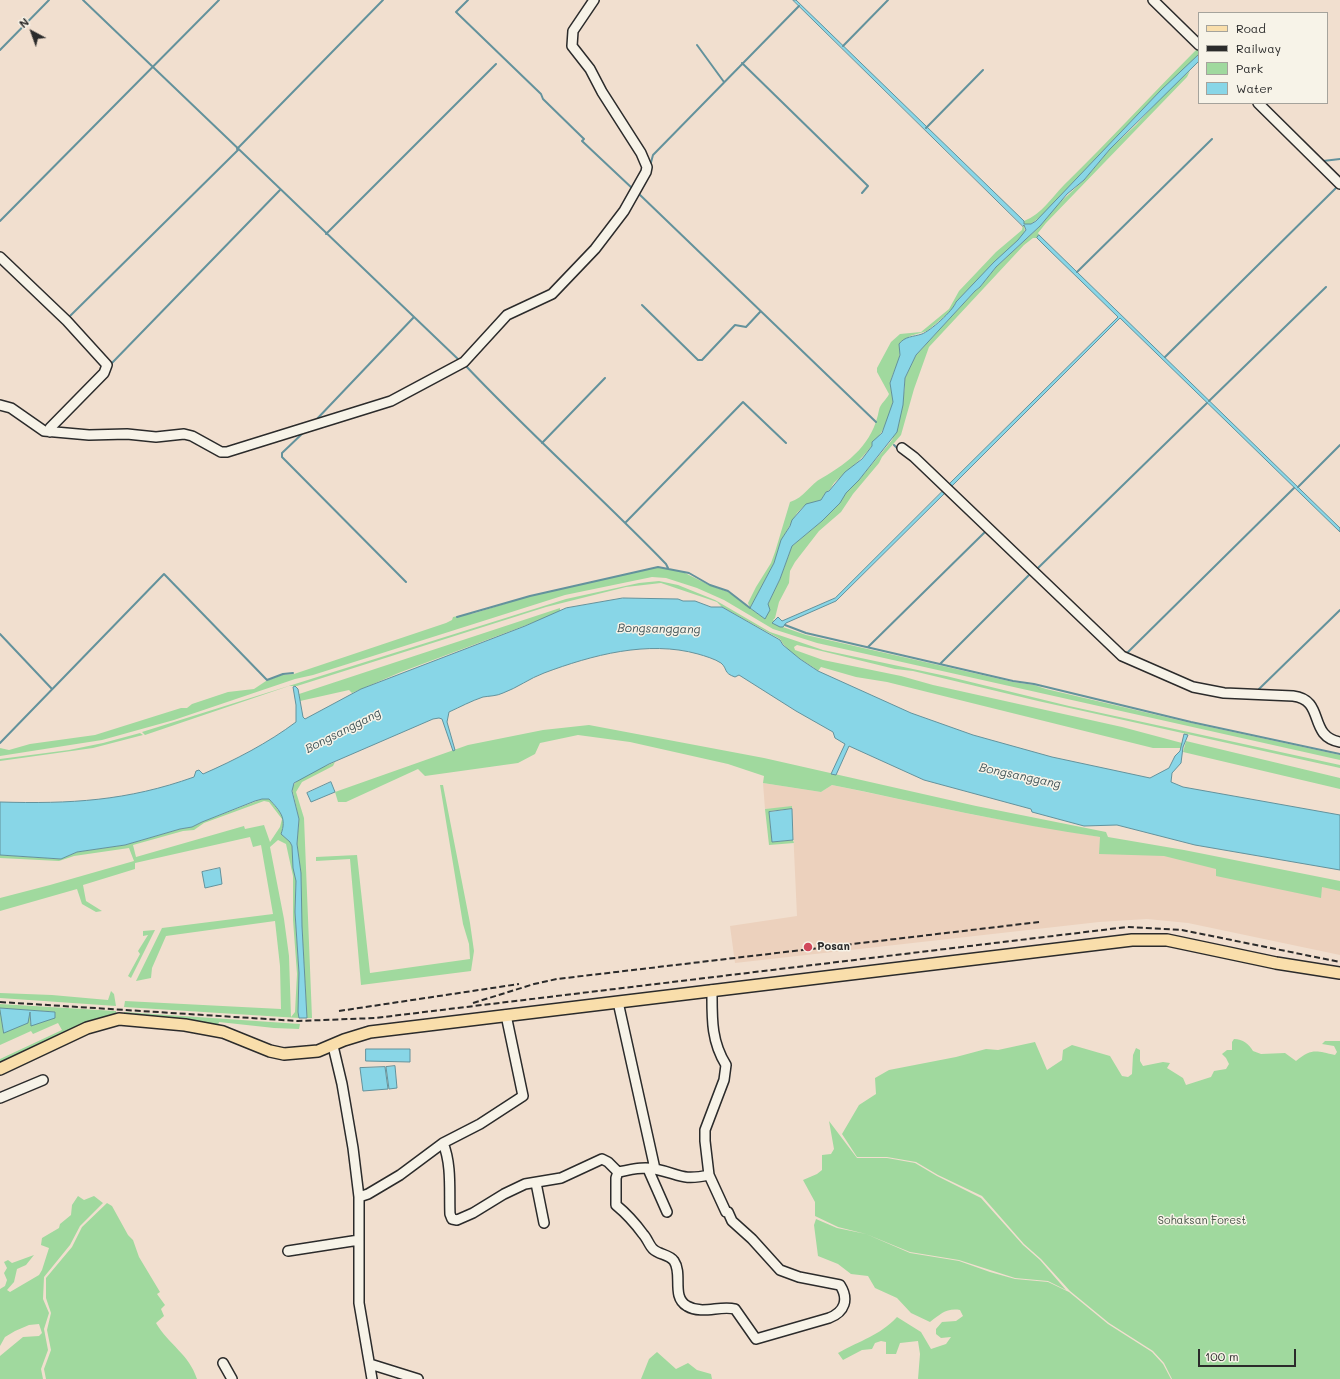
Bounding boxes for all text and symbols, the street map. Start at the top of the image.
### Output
north arrow [12,12,52,52]
legend [1198,12,1328,104]
text: N [16,14,32,31]
text: Road [1236,20,1266,36]
text: Railway [1236,40,1281,56]
text: Park [1236,60,1263,76]
text: Water [1236,80,1273,96]
water label: Bongsanggang [617,621,701,637]
water label: Bongsanggang [303,706,383,756]
water label: Bongsanggang [978,760,1062,792]
place label: Posan [817,940,850,954]
marker: Posan [802,941,814,953]
park label: Sohaksan Forest [1158,1214,1246,1228]
scale bar [1200,1341,1298,1367]
text: 100 m [1205,1348,1239,1364]

